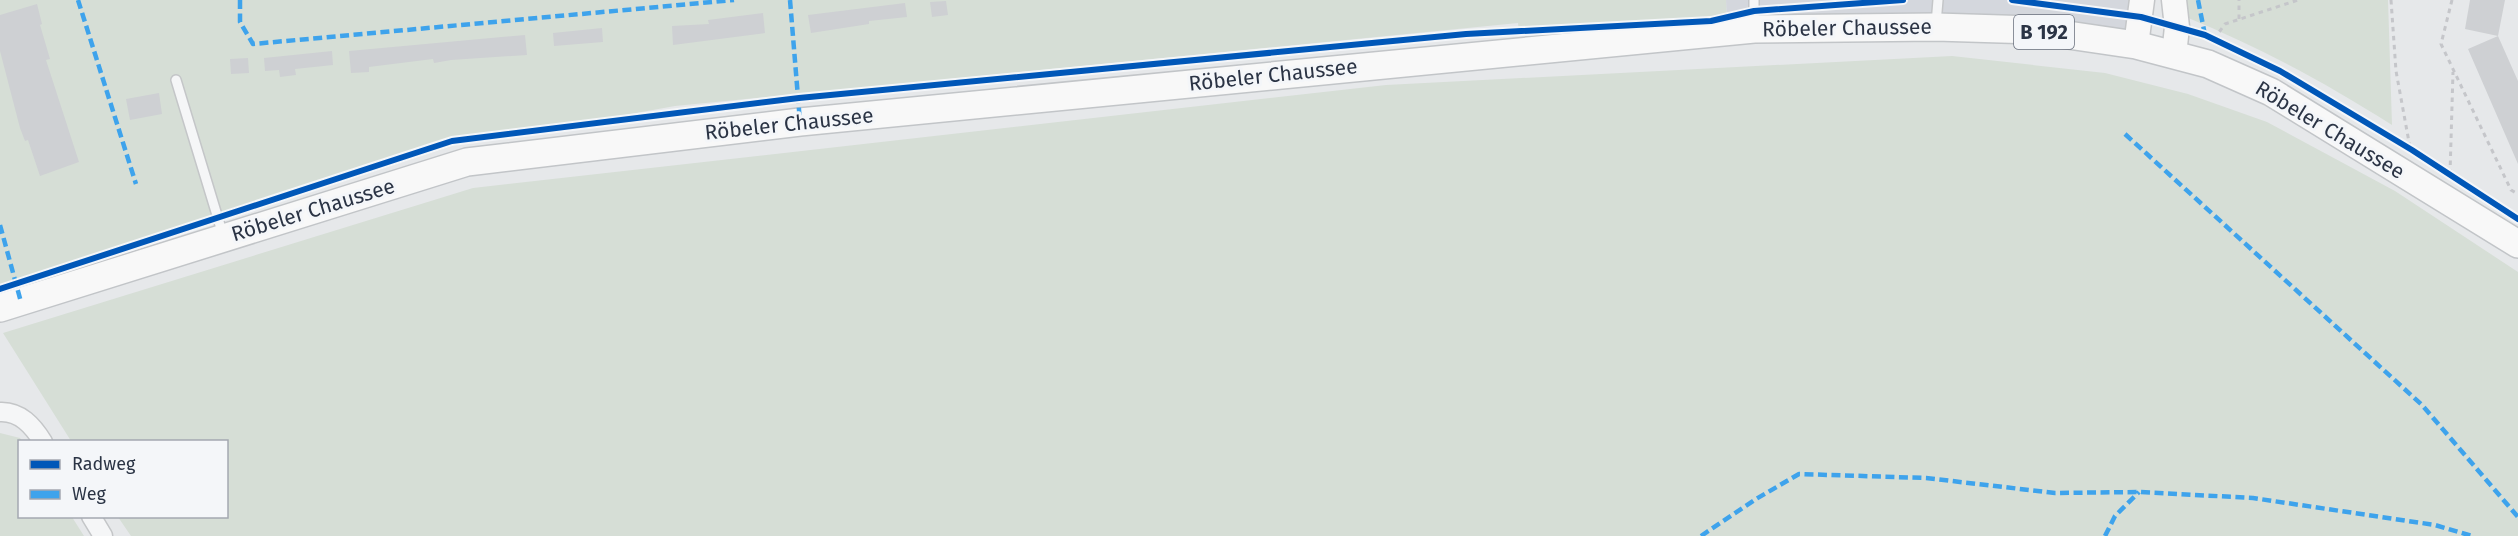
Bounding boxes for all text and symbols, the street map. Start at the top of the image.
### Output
street label: Röbeler Chaussee [1762,14,1932,42]
road number: B 192 [2014,15,2074,49]
street label: Röbeler Chaussee [1187,53,1359,97]
street label: Röbeler Chaussee [2251,75,2409,185]
street label: Röbeler Chaussee [703,102,875,146]
street label: Röbeler Chaussee [228,173,398,247]
legend [18,440,228,518]
text: Radweg [72,453,136,475]
text: Weg [72,483,106,505]

